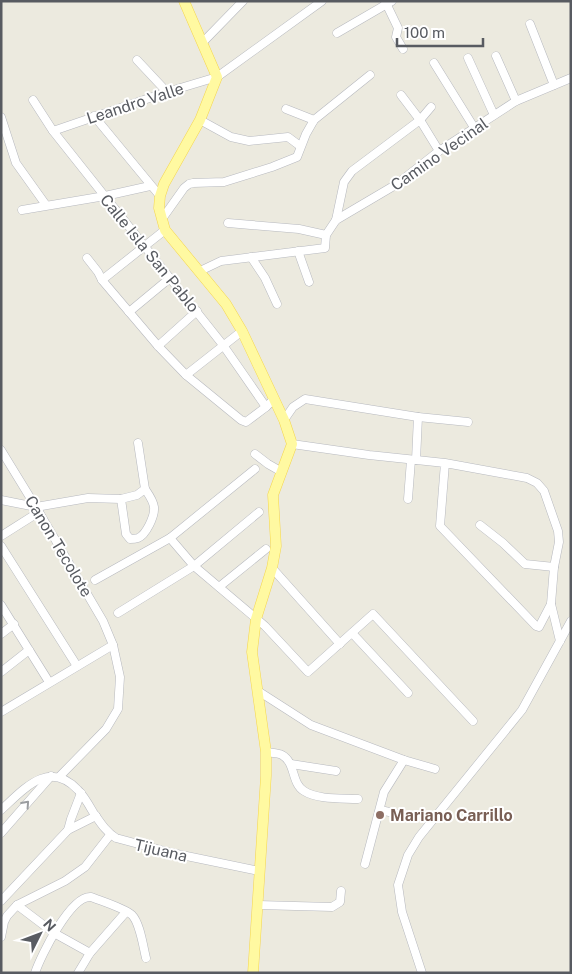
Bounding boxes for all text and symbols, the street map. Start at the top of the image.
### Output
scale bar [397,15,483,47]
text: 100 m [404,24,445,41]
street label: Leandro Valle [84,79,186,128]
street label: Camino Vecinal [387,114,492,195]
street label: Calle Isla San Pablo [96,190,203,316]
street label: Canon Tecolote [21,492,96,600]
one-way arrow [20,801,29,810]
place label: Mariano Carrillo [390,806,513,825]
marker: Mariano Carrillo [374,809,386,821]
street label: Tijuana [133,835,189,866]
north arrow [15,909,65,959]
text: N [40,916,59,935]

